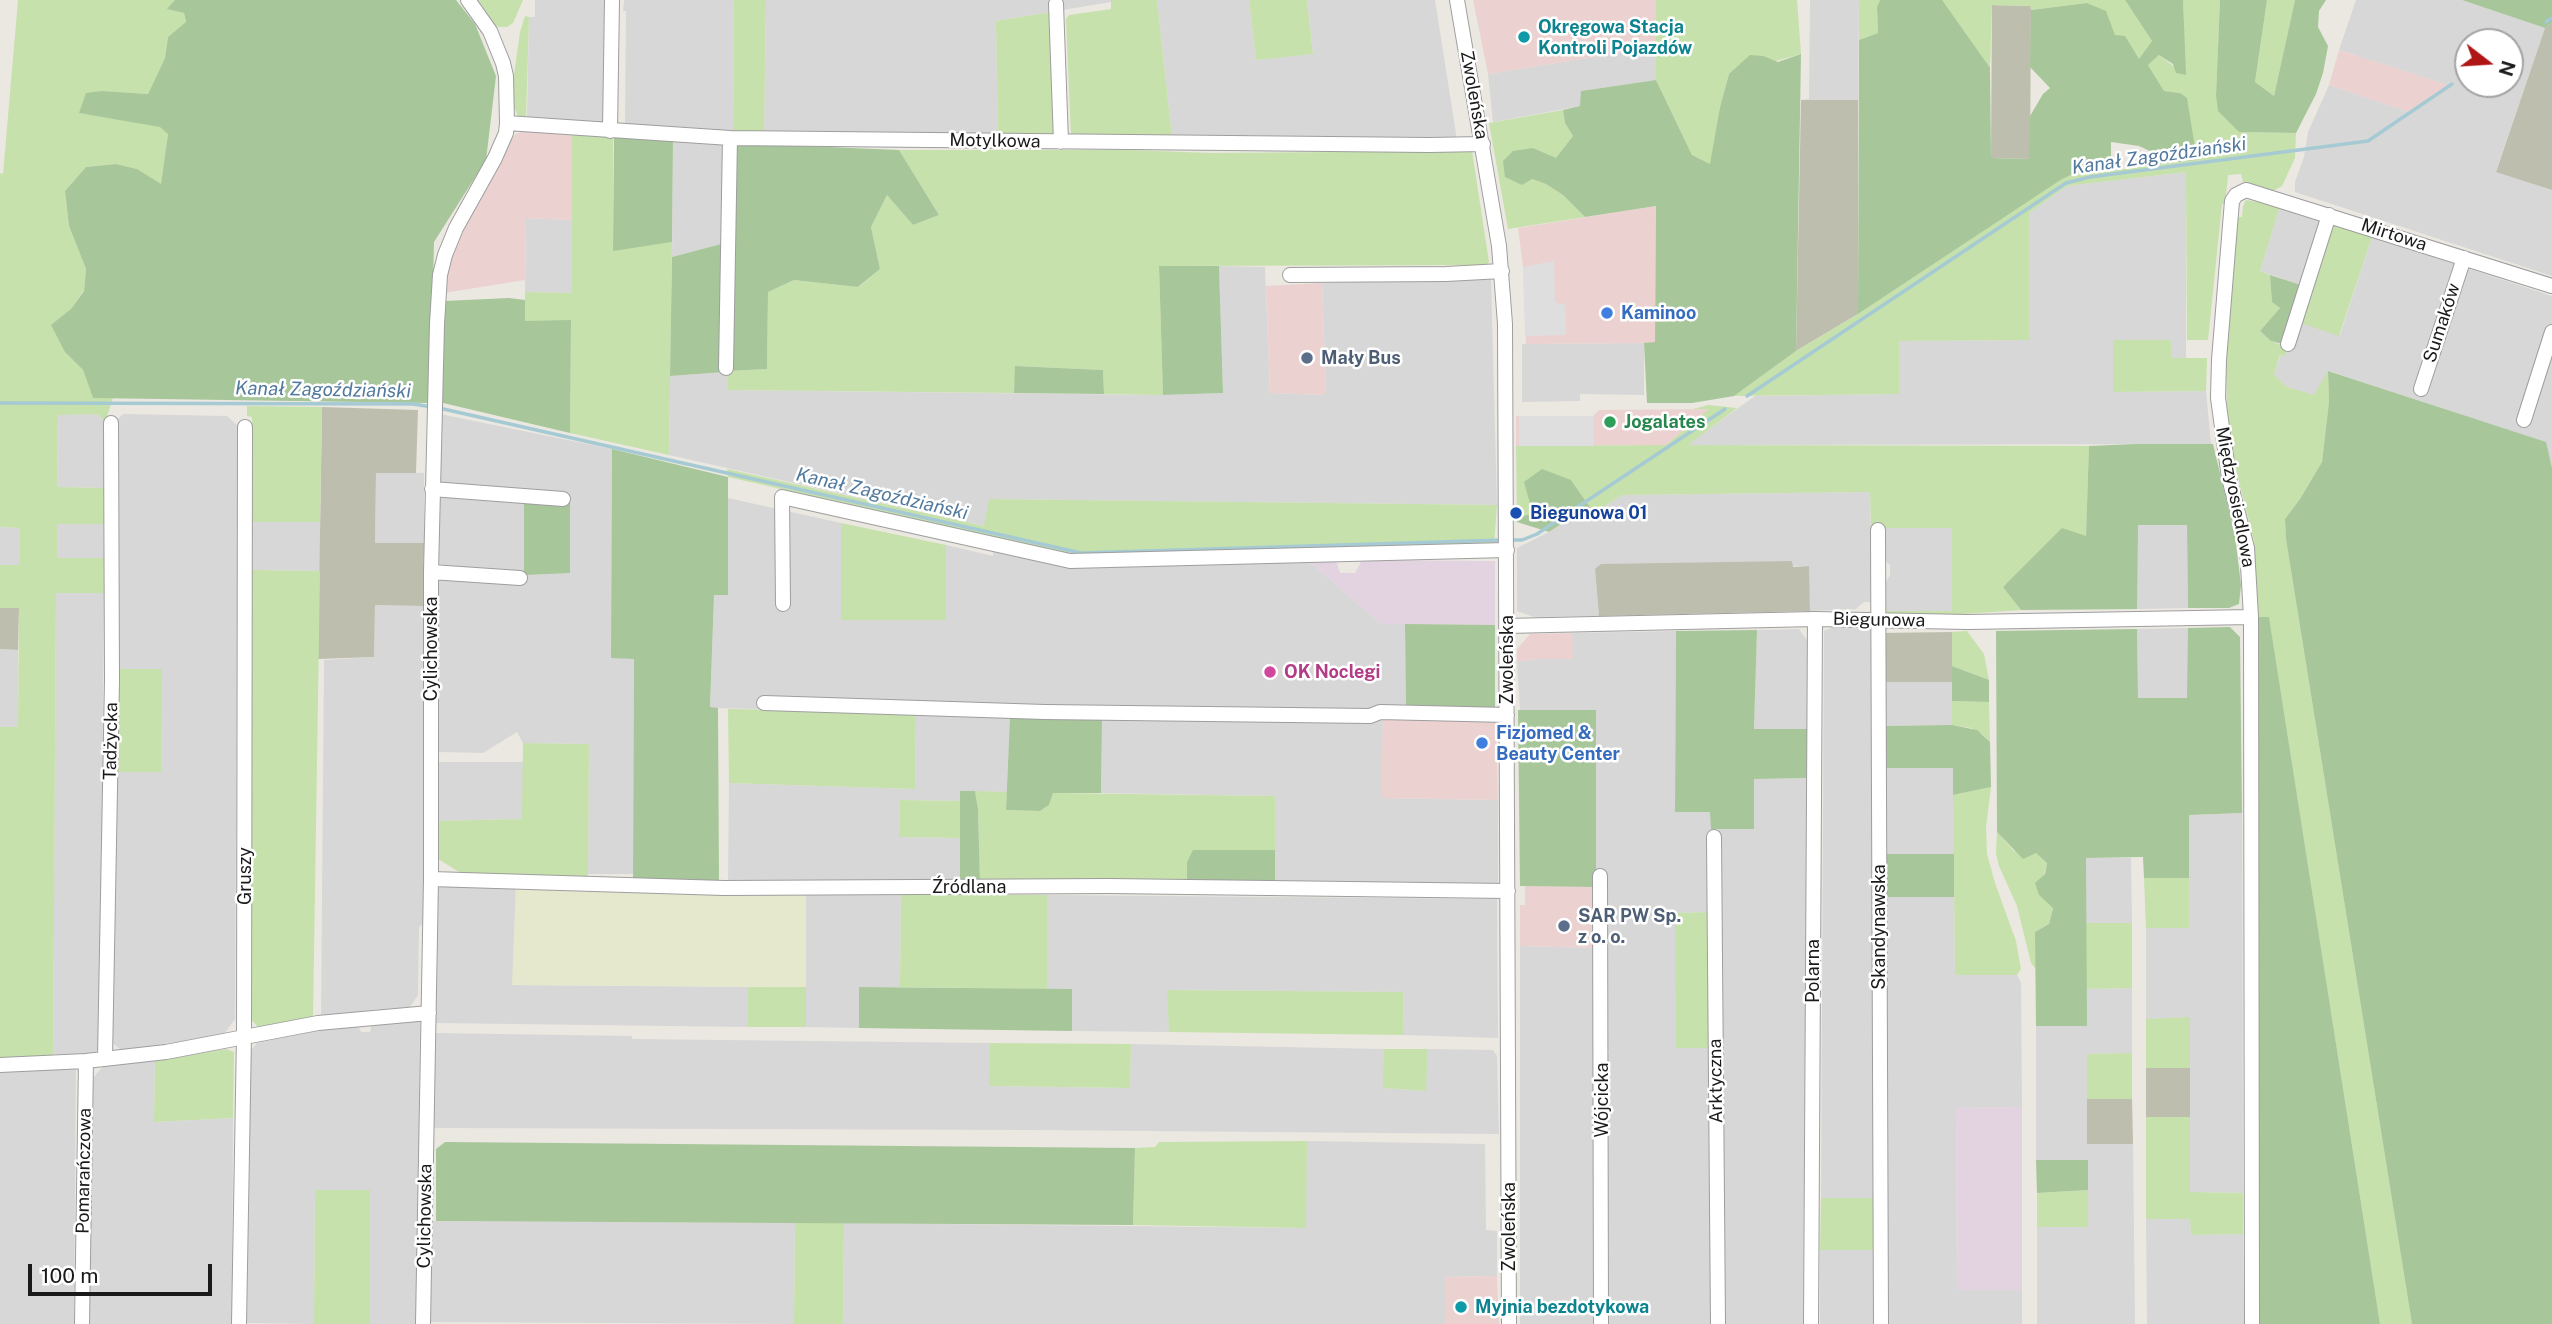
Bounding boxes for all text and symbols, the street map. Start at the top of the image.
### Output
place label: Okręgowa Stacja Kontroli Pojazdów [1538,16,1692,58]
north arrow [2454,28,2524,98]
marker: Okręgowa Stacja Kontroli Pojazdów [1516,29,1532,45]
street label: Zwoleńska [1456,49,1492,141]
text: N [2494,58,2520,79]
street label: Motylkowa [949,129,1041,153]
water label: Kanał Zagoździański [2070,132,2248,180]
street label: Mirtowa [2358,214,2430,256]
street label: Sumaków [2419,281,2465,365]
place label: Kaminoo [1621,302,1696,324]
marker: Kaminoo [1599,305,1615,321]
place label: Mały Bus [1321,347,1401,369]
marker: Mały Bus [1299,350,1315,366]
water label: Kanał Zagoździański [235,377,411,403]
place label: Jogalates [1624,411,1705,433]
marker: Jogalates [1602,414,1618,430]
street label: Międzyosiedlowa [2211,425,2259,569]
water label: Kanał Zagoździański [794,463,970,525]
place label: Biegunowa 01 [1530,502,1647,524]
marker: Biegunowa 01 [1508,505,1524,521]
street label: Cylichowska [420,597,442,701]
street label: Biegunowa [1833,608,1925,632]
street label: Zwoleńska [1496,615,1518,705]
place label: OK Noclegi [1284,661,1380,683]
marker: OK Noclegi [1262,664,1278,680]
street label: Tadżycka [100,702,122,780]
place label: Fizjomed & Beauty Center [1496,722,1620,764]
marker: Fizjomed & Beauty Center [1474,735,1490,751]
street label: Gruszy [234,847,256,905]
street label: Skandynawska [1868,864,1890,990]
street label: Źródlana [932,876,1006,898]
place label: SAR PW Sp. z o. o. [1578,905,1681,948]
marker: SAR PW Sp. z o. o. [1556,918,1572,934]
street label: Polarna [1802,939,1824,1003]
street label: Arktyczna [1704,1038,1728,1124]
street label: Wójcicka [1591,1063,1613,1137]
street label: Pomarańczowa [72,1108,96,1234]
street label: Cylichowska [413,1163,437,1269]
street label: Zwoleńska [1498,1182,1520,1272]
scale bar [32,1250,215,1294]
text: 100 m [41,1263,98,1288]
place label: Myjnia bezdotykowa [1475,1296,1649,1318]
marker: Myjnia bezdotykowa [1453,1299,1469,1315]

